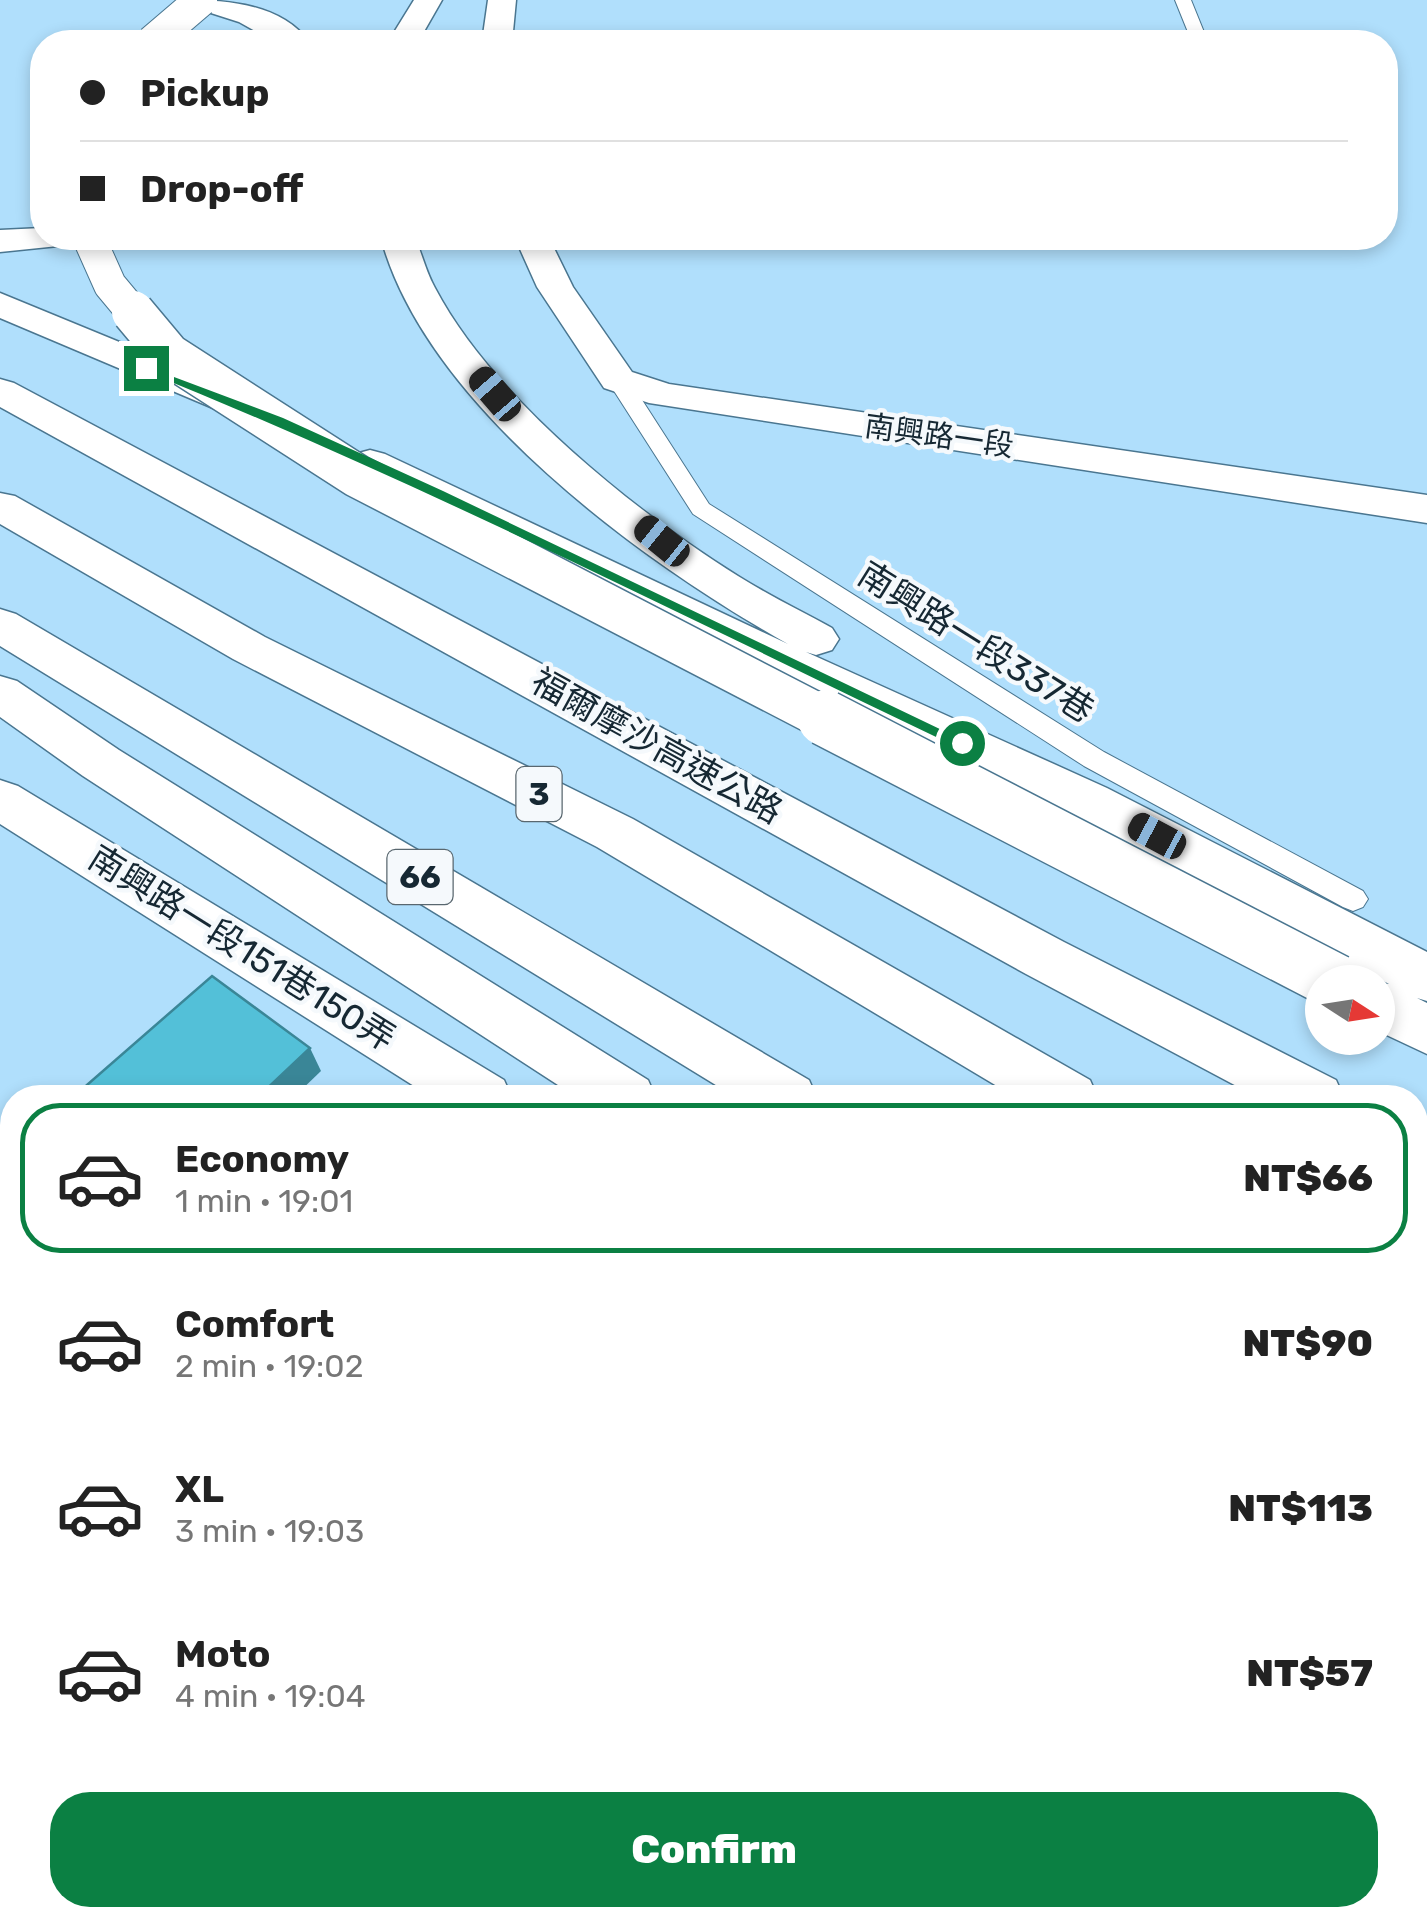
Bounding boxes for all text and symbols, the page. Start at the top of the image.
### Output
text: Pickup [140,70,269,116]
text: Drop-off [140,166,303,212]
route end [124,346,169,391]
car [464,362,526,426]
street label: 南興路一段 [862,408,1016,464]
car [629,510,695,572]
street label: 南興路一段337巷 [850,553,1102,731]
street label: 福爾摩沙高速公路 [524,660,790,832]
route start [940,721,985,766]
road number: 3 [516,767,562,821]
car [1123,809,1191,863]
street label: 南興路一段151巷150弄 [81,837,403,1059]
road number: 66 [388,850,452,904]
north arrow [1305,965,1395,1055]
map controls [1305,965,1395,1055]
icon: car [55,1133,145,1223]
text: Economy [175,1136,349,1182]
text: NT$66 [1243,1155,1373,1201]
text: 1 min · 19:01 [175,1182,353,1220]
icon: car [55,1298,145,1388]
text: Comfort [175,1301,334,1347]
text: NT$90 [1243,1320,1373,1366]
text: 2 min · 19:02 [175,1347,363,1385]
icon: car [55,1463,145,1553]
text: XL [175,1466,224,1512]
text: NT$113 [1228,1485,1373,1531]
text: 3 min · 19:03 [175,1512,364,1550]
icon: car [55,1628,145,1718]
text: Moto [175,1631,271,1677]
text: NT$57 [1246,1650,1373,1696]
text: 4 min · 19:04 [175,1677,366,1715]
button: Confirm [50,1792,1378,1907]

